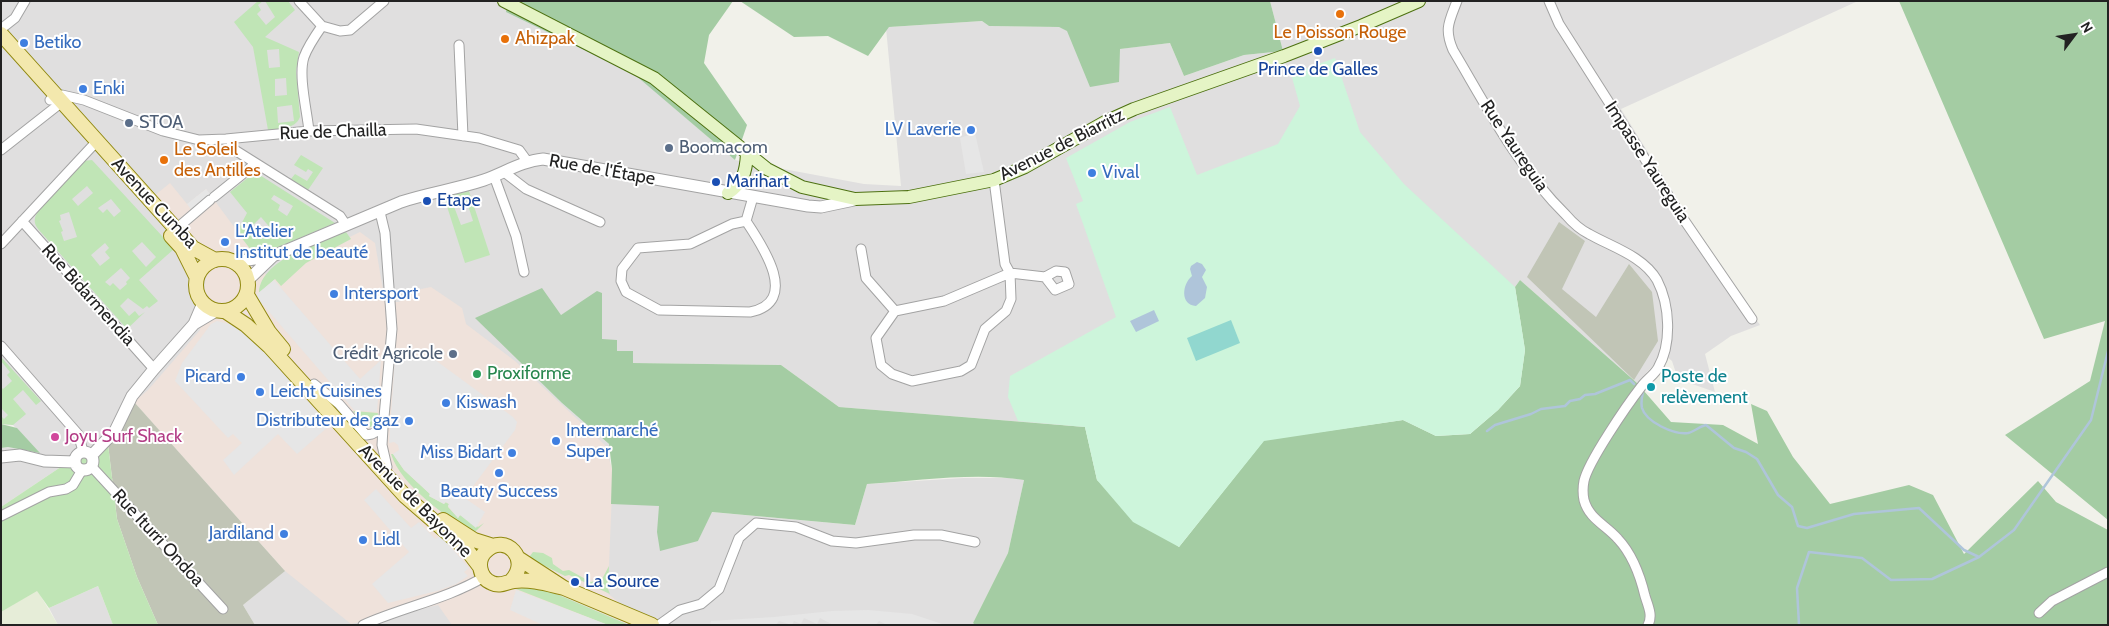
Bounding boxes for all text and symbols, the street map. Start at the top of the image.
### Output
marker: Le Poisson Rouge [1334,8,1346,20]
north arrow [2049,10,2099,60]
text: N [2077,18,2097,36]
place label: Le Poisson Rouge [1274,22,1406,44]
place label: Ahizpak [515,28,575,50]
place label: Betiko [34,32,81,54]
marker: Ahizpak [499,33,511,45]
marker: Betiko [18,37,30,49]
marker: Prince de Galles [1312,45,1324,57]
place label: Prince de Galles [1258,59,1378,81]
place label: Enki [93,78,125,100]
marker: Enki [77,83,89,95]
street label: Rue Yaureguia [1475,96,1553,196]
street label: Impasse Yaureguia [1600,98,1694,226]
street label: Avenue de Biarritz [996,104,1128,186]
place label: STOA [139,112,183,134]
marker: STOA [123,117,135,129]
street label: Rue de Chailla [279,119,387,145]
place label: LV Laverie [885,119,961,141]
marker: LV Laverie [965,124,977,136]
place label: Boomacom [679,137,768,159]
place label: Le Soleil des Antilles [174,139,261,182]
marker: Boomacom [663,142,675,154]
street label: Rue de l'Étape [547,150,657,190]
street label: Avenue Cumba [107,153,201,253]
marker: Le Soleil des Antilles [158,154,170,166]
place label: Vival [1102,162,1139,184]
marker: Vival [1086,167,1098,179]
place label: Marihart [726,171,789,193]
marker: Marihart [710,176,722,188]
place label: Etape [437,190,481,212]
marker: Etape [421,195,433,207]
place label: L'Atelier Institut de beauté [235,221,368,264]
marker: L'Atelier Institut de beauté [219,236,231,248]
street label: Rue Bidarmendia [37,240,139,350]
place label: Intersport [344,283,418,305]
marker: Intersport [328,288,340,300]
place label: Crédit Agricole [333,343,443,365]
marker: Crédit Agricole [447,348,459,360]
place label: Proxiforme [487,363,571,385]
place label: Picard [185,366,231,388]
place label: Poste de relèvement [1661,366,1748,408]
marker: Proxiforme [471,368,483,380]
marker: Picard [235,371,247,383]
place label: Leicht Cuisines [270,381,382,403]
marker: Poste de relèvement [1645,381,1657,393]
marker: Leicht Cuisines [254,386,266,398]
place label: Kiswash [456,392,517,414]
marker: Kiswash [440,397,452,409]
place label: Distributeur de gaz [256,410,399,432]
marker: Distributeur de gaz [403,415,415,427]
place label: Intermarché Super [566,420,658,462]
place label: Joyu Surf Shack [65,426,182,448]
marker: Joyu Surf Shack [49,431,61,443]
marker: Intermarché Super [550,435,562,447]
street label: Avenue de Bayonne [354,440,476,562]
place label: Miss Bidart [420,442,502,464]
marker: Miss Bidart [506,447,518,459]
marker: Beauty Success [493,467,505,479]
place label: Beauty Success [440,481,558,503]
street label: Rue Iturri Ondoa [108,485,208,591]
place label: Jardiland [209,523,274,545]
marker: Jardiland [278,528,290,540]
place label: Lidl [373,529,400,551]
marker: Lidl [357,534,369,546]
place label: La Source [585,571,659,593]
marker: La Source [569,576,581,588]

